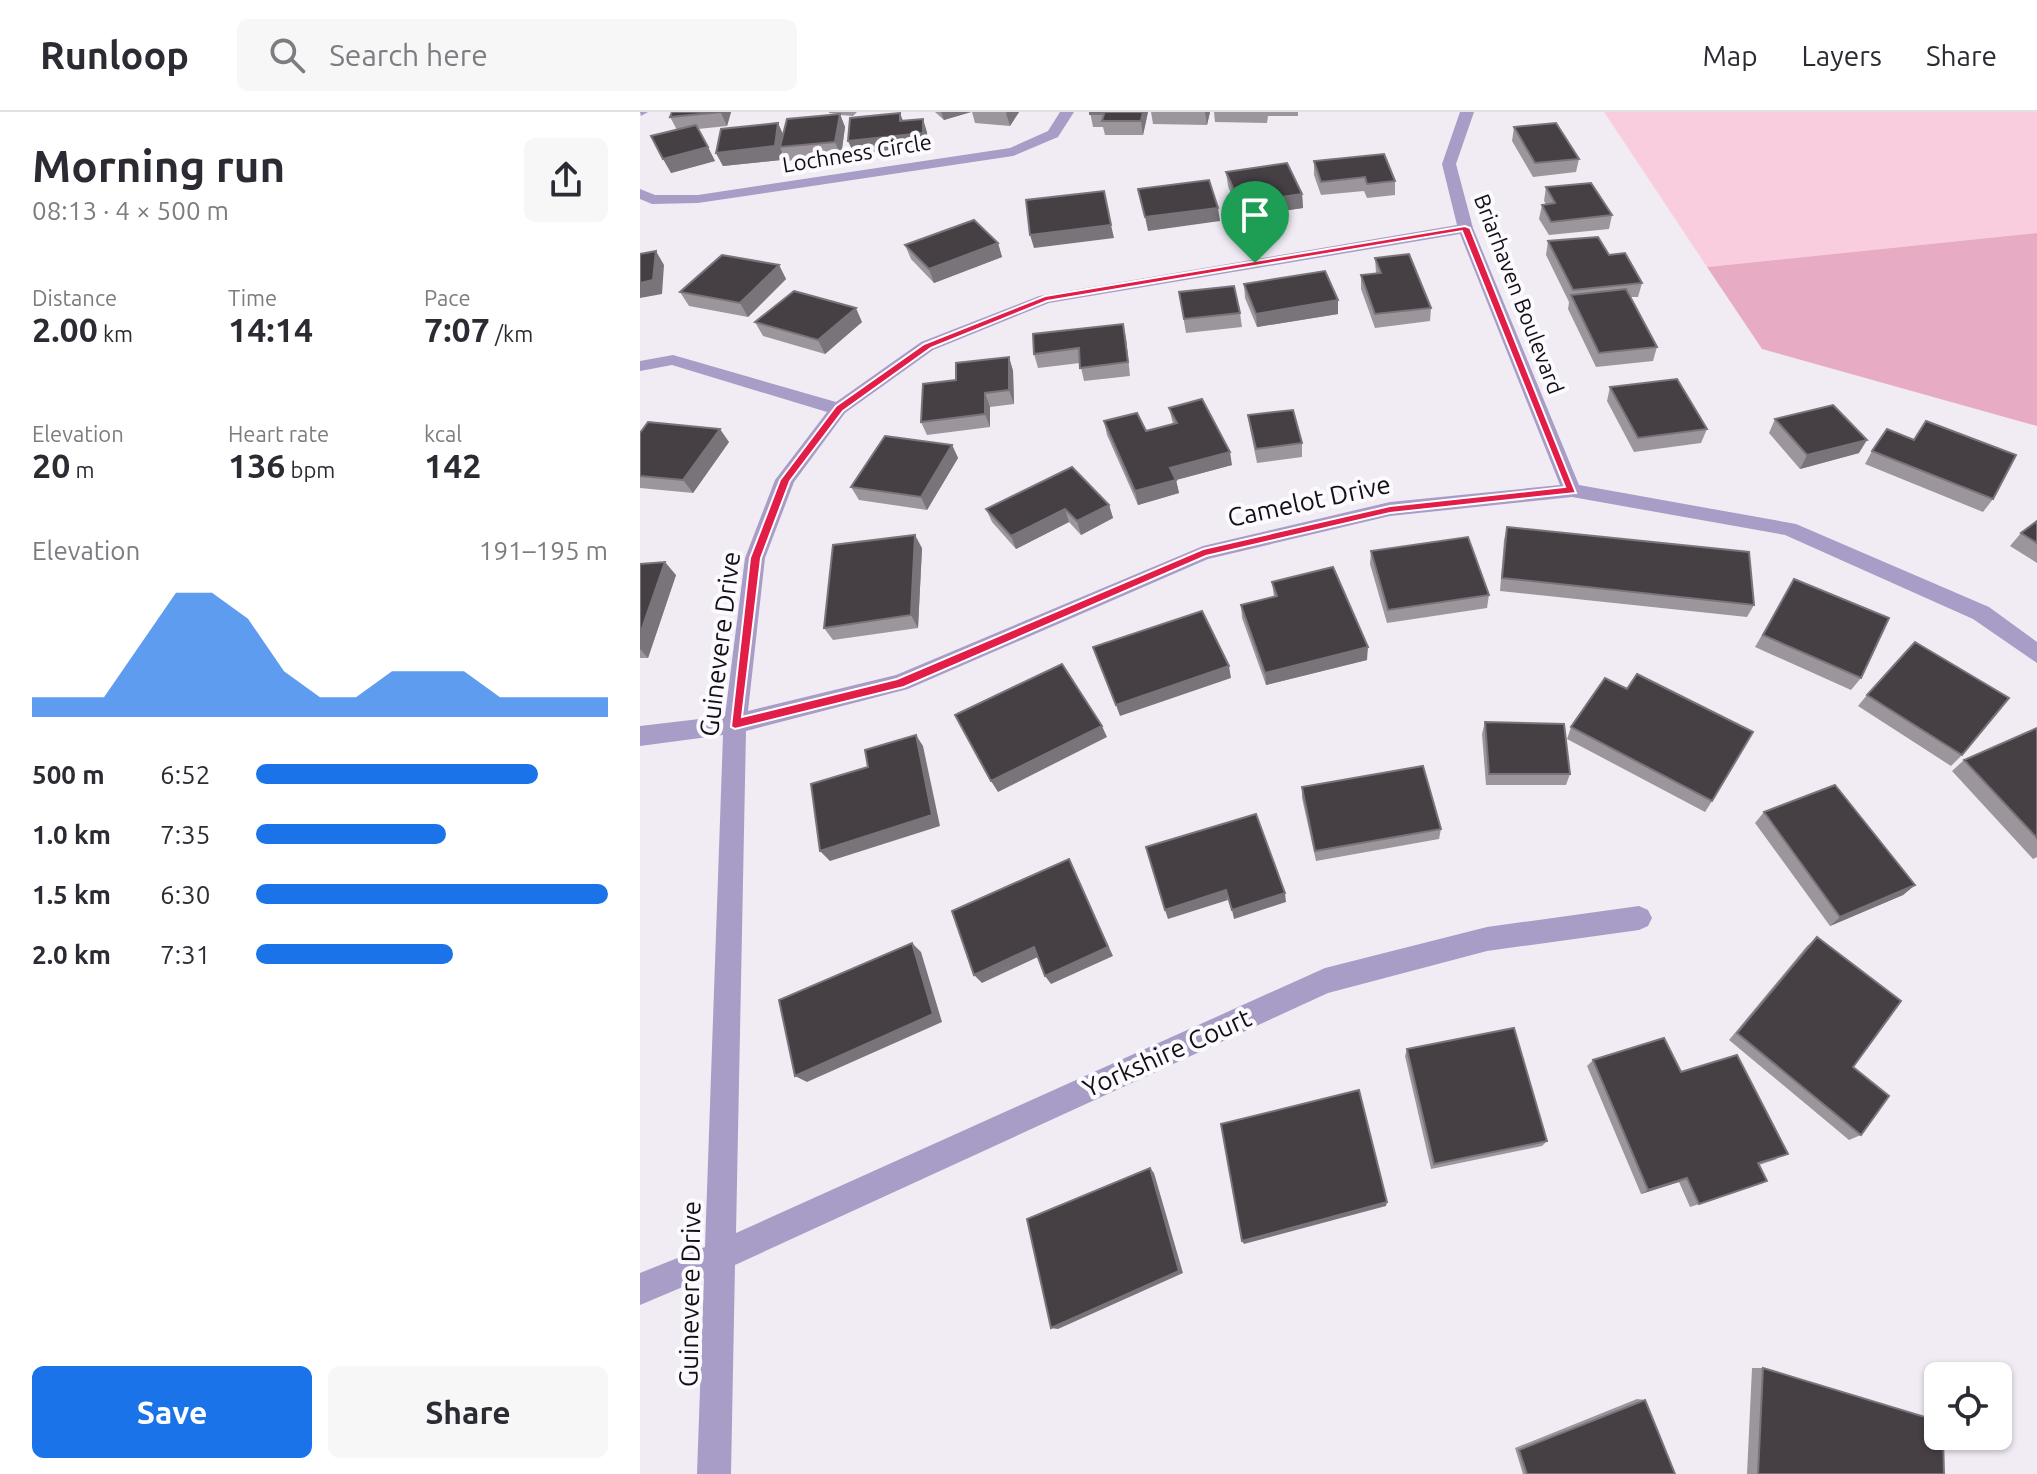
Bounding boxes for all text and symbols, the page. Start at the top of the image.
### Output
search box [237,19,797,91]
icon: search [265,33,309,77]
text: Runloop [40,34,189,76]
text: Search here [329,38,488,72]
text: Map [1702,40,1758,71]
text: Layers [1802,40,1882,71]
text: Share [1926,40,1997,71]
street label: Lochness Circle [780,128,933,177]
button: share [524,138,608,222]
text: Morning run [32,141,285,190]
pin [1221,181,1289,263]
street label: Briarhaven Boulevard [1470,190,1569,397]
icon: arrive [1233,193,1277,237]
text: 08:13 · 4 × 500 m [32,196,229,225]
text: Distance [32,285,117,310]
text: Time [228,285,277,310]
text: Pace [424,285,471,310]
text: 2.00 [32,310,98,348]
text: 14:14 [228,310,313,348]
text: 7:07 [424,310,490,348]
text: km [98,321,133,346]
text: /km [490,321,533,346]
text: Elevation [32,421,124,446]
text: Heart rate [228,421,329,446]
text: kcal [424,421,462,446]
text: 20 [32,446,70,484]
text: 136 [228,446,286,484]
text: 142 [424,446,482,484]
text: m [70,457,94,482]
text: bpm [286,457,335,482]
street label: Camelot Drive [1225,469,1393,532]
text: Elevation [32,536,140,565]
text: 191–195 m [479,536,608,565]
street label: Guinevere Drive [694,550,745,738]
text: 500 m [32,760,105,789]
text: 6:52 [160,760,210,789]
text: 1.0 km [32,820,111,849]
text: 7:35 [160,820,210,849]
text: 1.5 km [32,880,111,909]
text: 6:30 [160,880,210,909]
text: 2.0 km [32,940,111,969]
text: 7:31 [160,940,210,969]
street label: Yorkshire Court [1078,1003,1255,1103]
street label: Guinevere Drive [673,1201,706,1387]
map controls [1924,1362,2012,1450]
button: locate [1924,1362,2012,1450]
button: Save [32,1366,312,1458]
button: Share [328,1366,608,1458]

